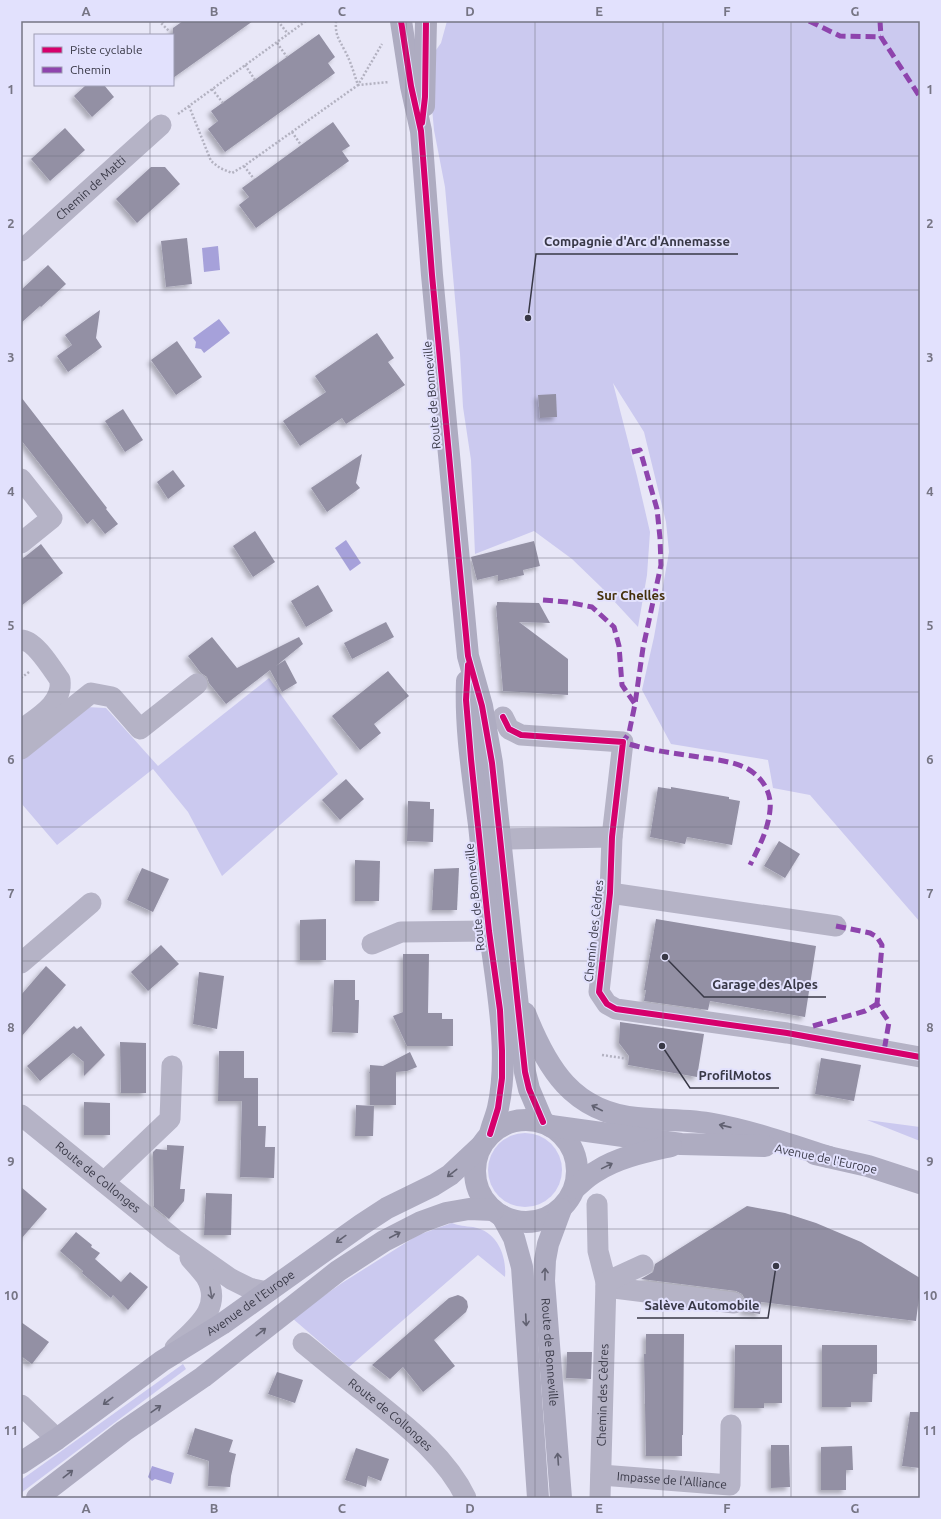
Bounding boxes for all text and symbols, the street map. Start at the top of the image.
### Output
text: A [81,4,91,18]
text: B [210,4,219,18]
text: C [338,4,347,18]
text: D [465,4,475,18]
text: E [595,4,603,18]
text: F [723,4,731,18]
text: G [851,4,860,18]
legend [34,34,174,86]
text: Piste cyclable [70,43,143,56]
text: Chemin [70,63,111,76]
text: 1 [7,82,15,96]
text: 1 [926,82,934,96]
street label: Chemin de Matti [53,153,128,222]
text: 2 [7,216,15,230]
text: 2 [926,216,934,230]
callout: Compagnie d'Arc d'Annemasse [536,229,738,254]
text: Compagnie d'Arc d'Annemasse [544,234,730,248]
street label: Route de Bonneville [420,340,443,450]
text: 3 [7,350,15,364]
text: 3 [926,350,934,364]
text: 4 [7,484,15,498]
text: 4 [926,484,934,498]
district label: Sur Chelles [597,588,665,602]
text: 5 [7,618,15,632]
text: 5 [926,618,934,632]
text: 6 [7,752,15,766]
text: 6 [926,752,934,766]
street label: Route de Bonneville [462,842,487,952]
street label: Chemin des Cèdres [582,879,605,983]
text: 7 [7,886,15,900]
text: 7 [926,886,934,900]
callout: Garage des Alpes [704,972,826,997]
text: Garage des Alpes [712,977,818,991]
text: 8 [7,1020,15,1034]
text: 8 [926,1020,934,1034]
callout: ProfilMotos [690,1063,779,1088]
text: ProfilMotos [699,1068,771,1082]
one-way arrow [591,1104,603,1111]
one-way arrow [719,1122,732,1130]
street label: Route de Collonges [53,1139,143,1215]
street label: Avenue de l'Europe [774,1141,878,1176]
text: 9 [7,1154,15,1168]
text: 9 [926,1154,934,1168]
one-way arrow [600,1162,612,1169]
one-way arrow [447,1169,458,1177]
one-way arrow [389,1231,401,1239]
one-way arrow [336,1235,347,1244]
street label: Avenue de l'Europe [204,1267,297,1338]
one-way arrow [541,1268,548,1281]
one-way arrow [207,1287,215,1300]
text: 10 [4,1288,18,1302]
text: 10 [923,1288,937,1302]
callout: Salève Automobile [637,1293,768,1318]
street label: Route de Bonneville [539,1297,561,1407]
text: Salève Automobile [644,1298,760,1312]
one-way arrow [522,1313,529,1326]
one-way arrow [256,1328,267,1337]
street label: Chemin des Cèdres [594,1343,610,1447]
street label: Route de Collonges [346,1376,435,1453]
one-way arrow [103,1396,114,1405]
one-way arrow [151,1405,162,1413]
text: 11 [4,1423,18,1437]
text: 11 [923,1423,937,1437]
one-way arrow [554,1453,562,1466]
street label: Impasse de l'Alliance [616,1469,727,1491]
one-way arrow [63,1470,74,1479]
text: A [81,1501,91,1515]
text: B [210,1501,219,1515]
text: C [338,1501,347,1515]
text: D [465,1501,475,1515]
text: E [595,1501,603,1515]
text: F [723,1501,731,1515]
text: G [851,1501,860,1515]

